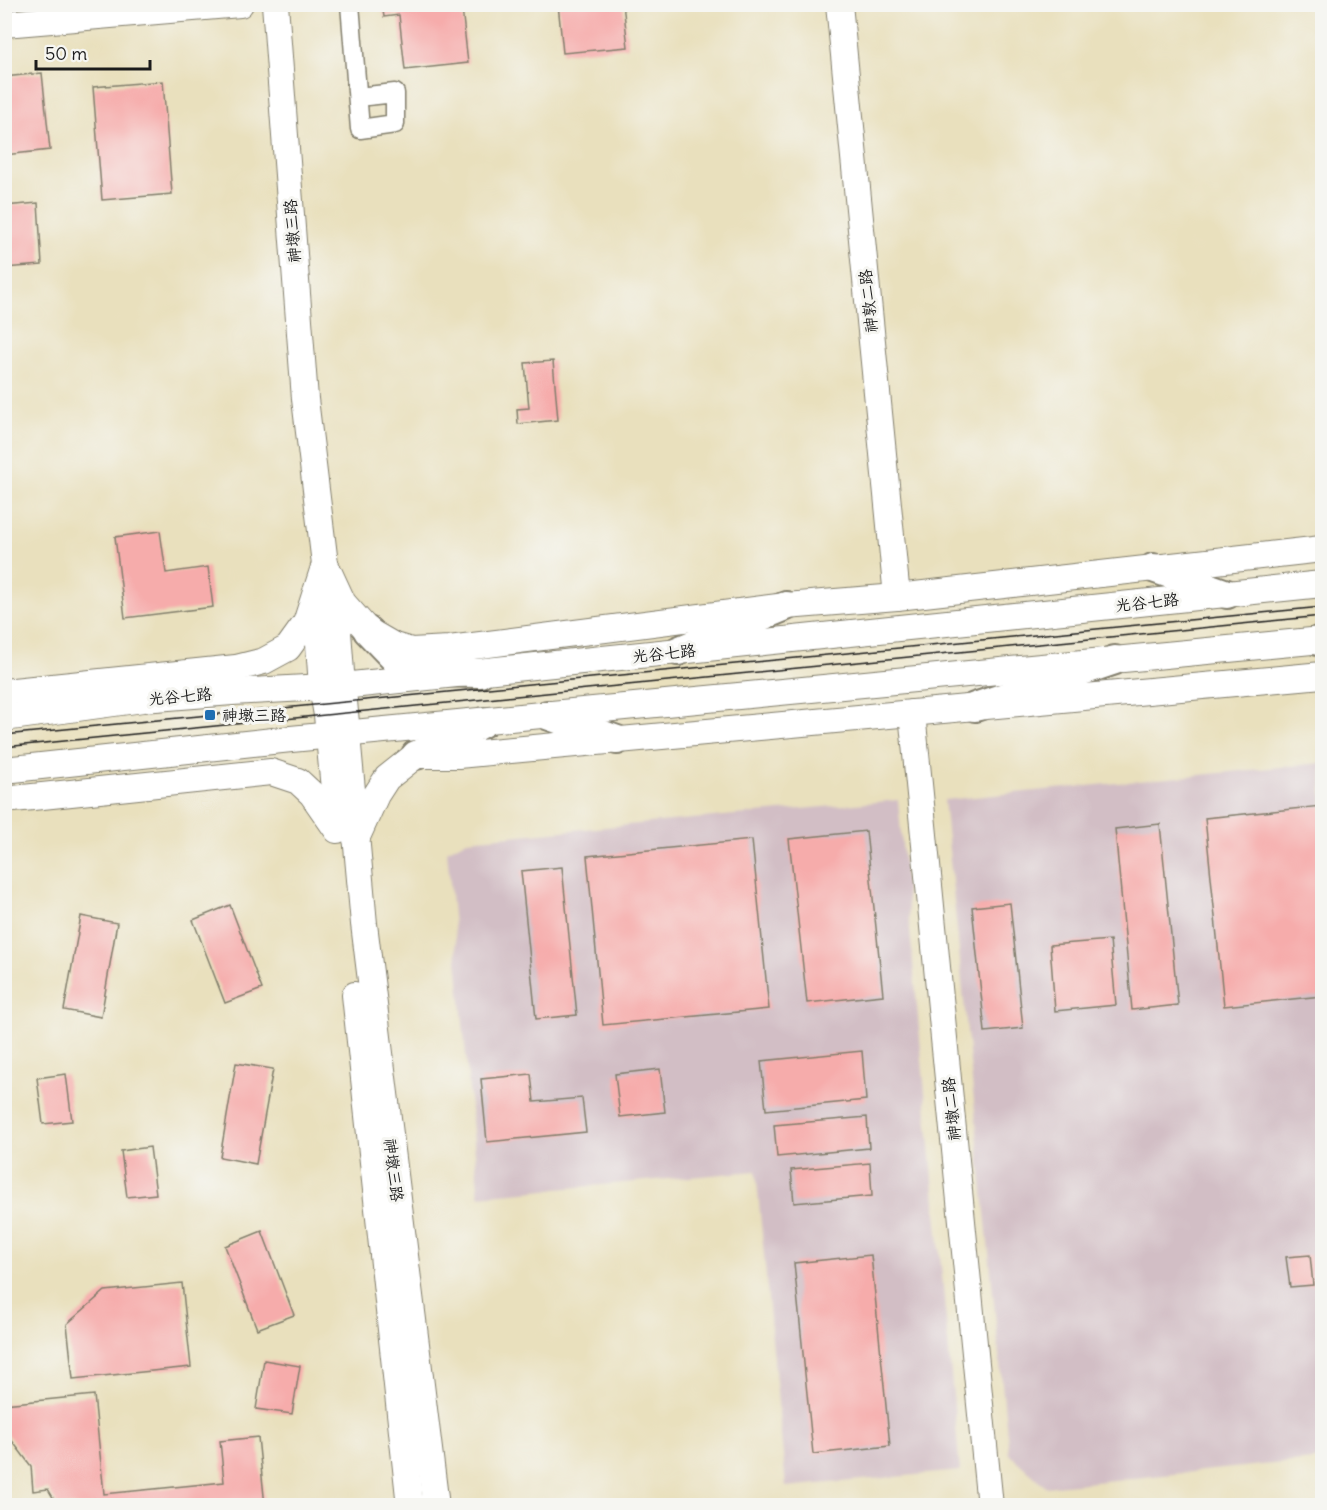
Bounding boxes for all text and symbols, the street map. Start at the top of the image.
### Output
scale bar [36,33,150,71]
text: 50 m [45,42,87,65]
street label: 神墩三路 [280,198,304,264]
street label: 神敦二路 [855,268,881,334]
street label: 光谷七路 [1114,589,1180,615]
street label: 光谷七路 [631,640,697,666]
street label: 光谷七路 [147,683,213,709]
place label: 神墩三路 [222,705,286,725]
marker: 神墩三路 [203,708,217,722]
street label: 神墩二路 [938,1076,964,1142]
street label: 神墩三路 [380,1137,408,1203]

